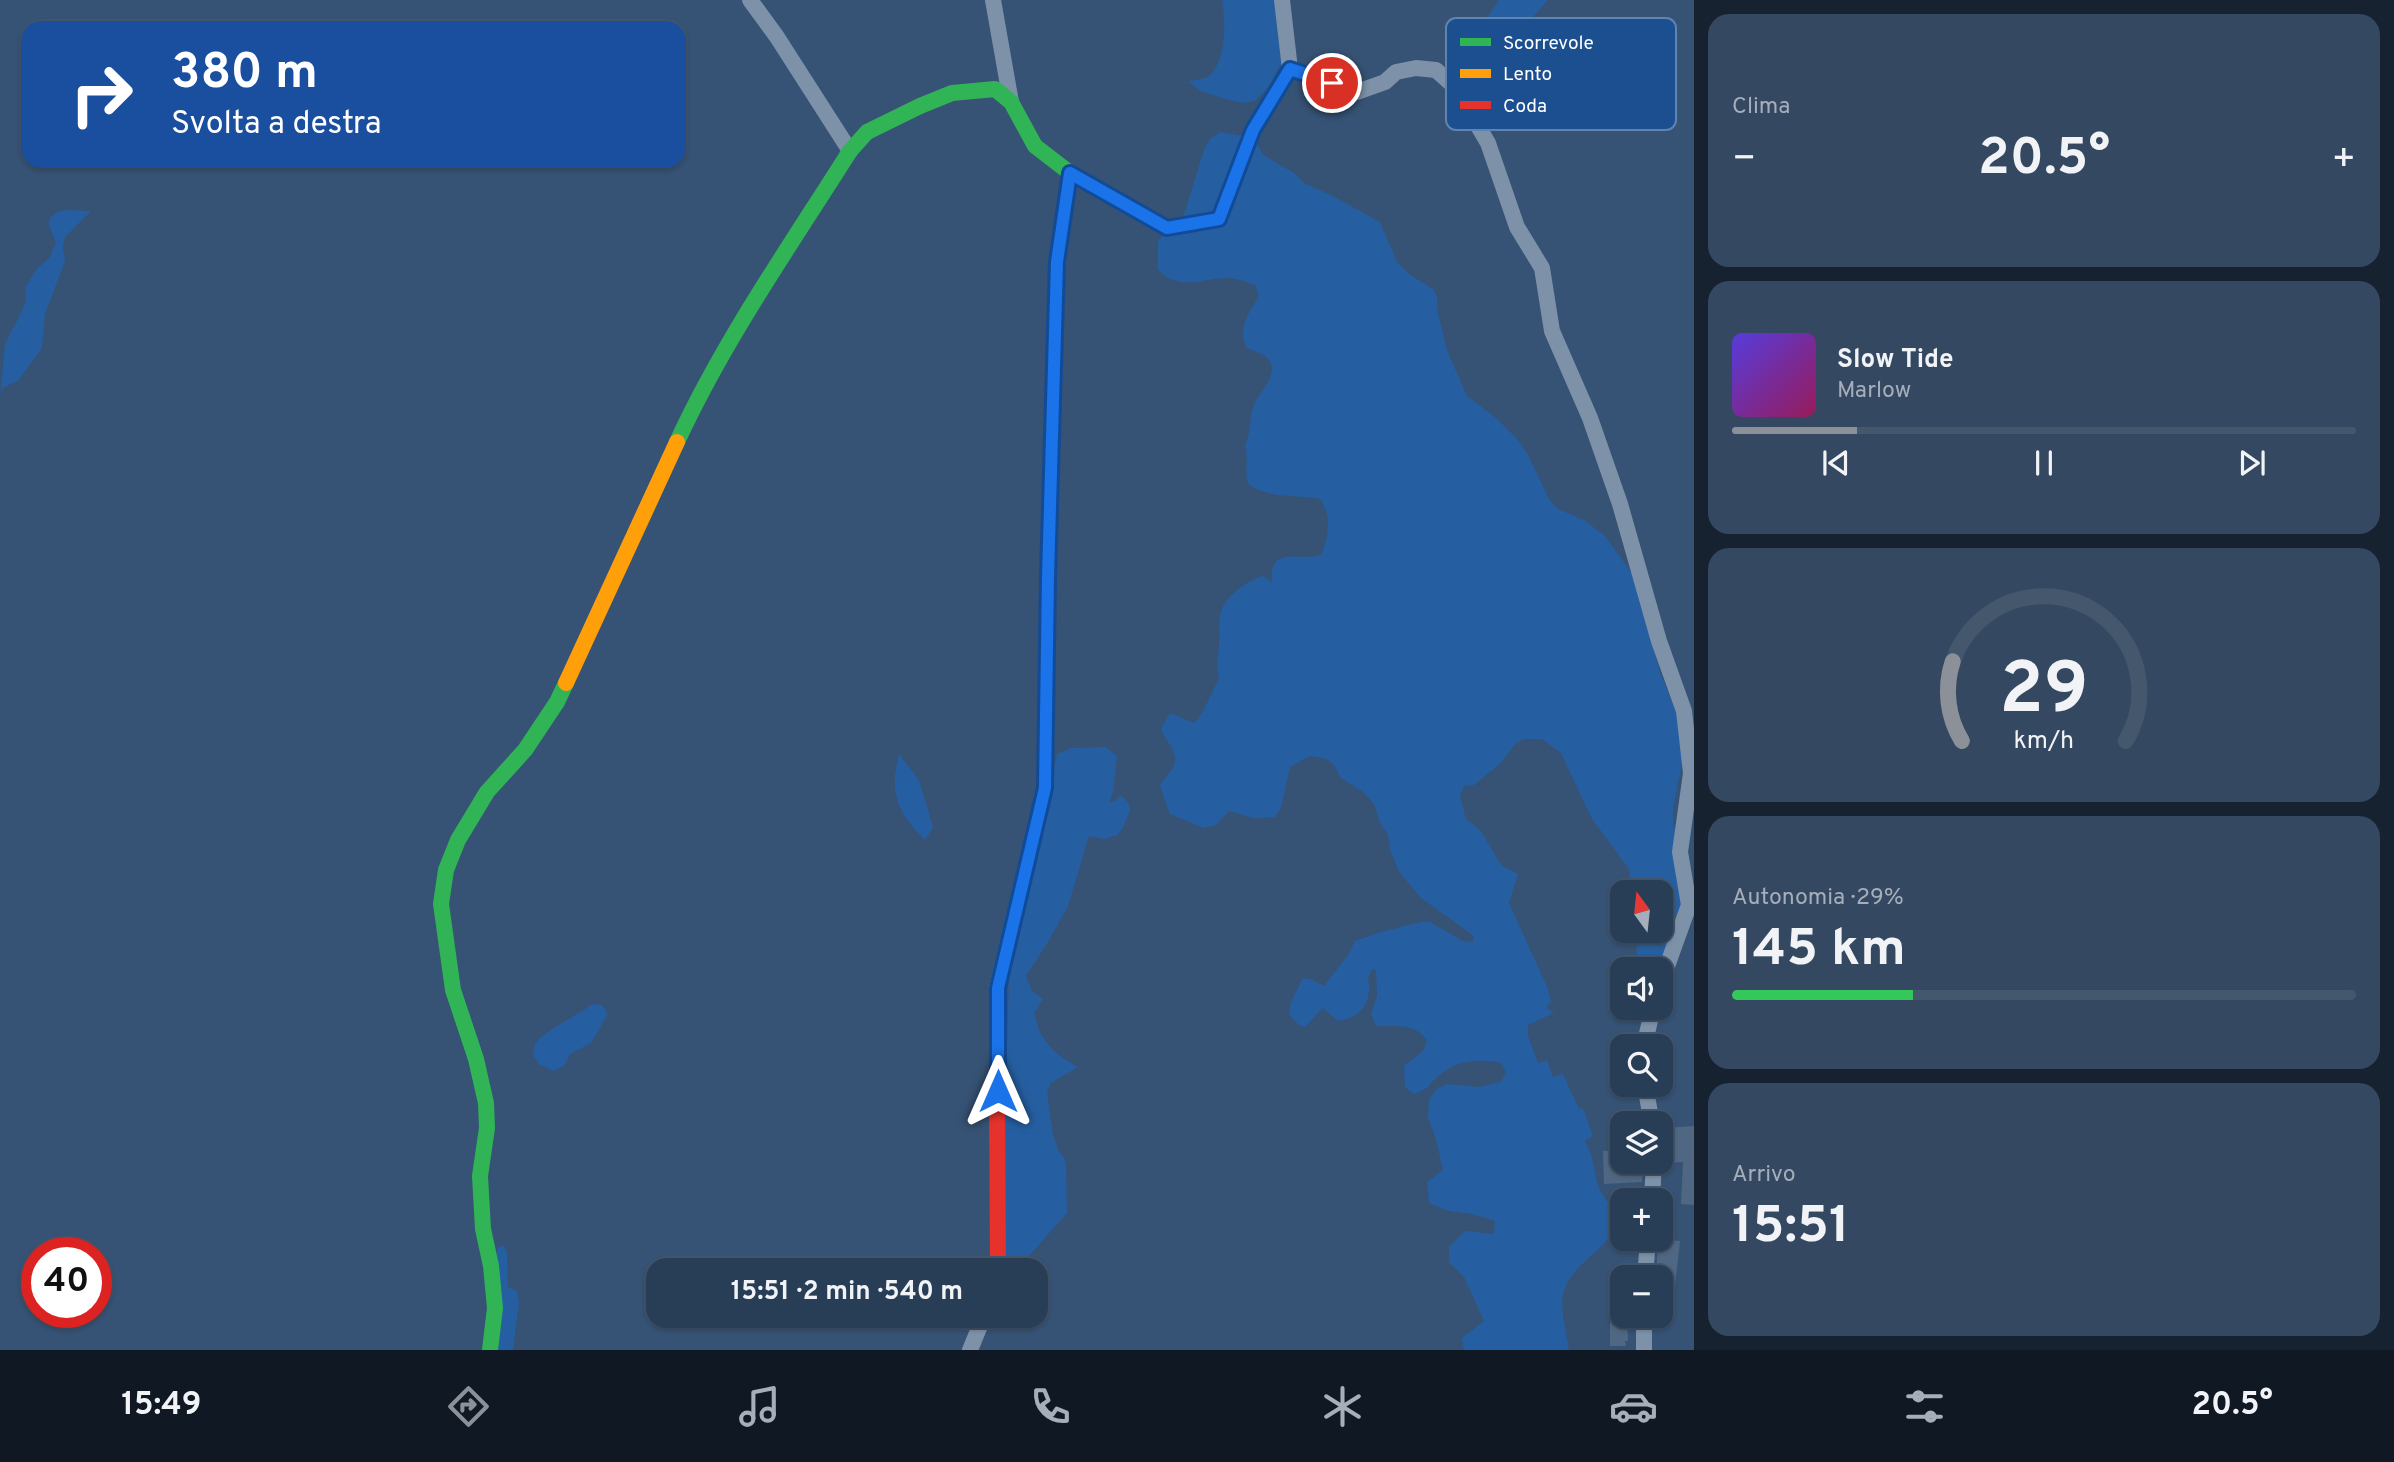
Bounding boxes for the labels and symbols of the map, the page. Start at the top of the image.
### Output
legend [1446,18,1676,130]
text: Scorrevole [1503,32,1594,56]
pin [1302,53,1362,113]
text: Lento [1503,63,1552,87]
text: Coda [1503,95,1547,119]
north arrow [1610,880,1673,943]
position arrow [961,1054,1035,1128]
speed limit sign: 40 [21,1237,112,1328]

